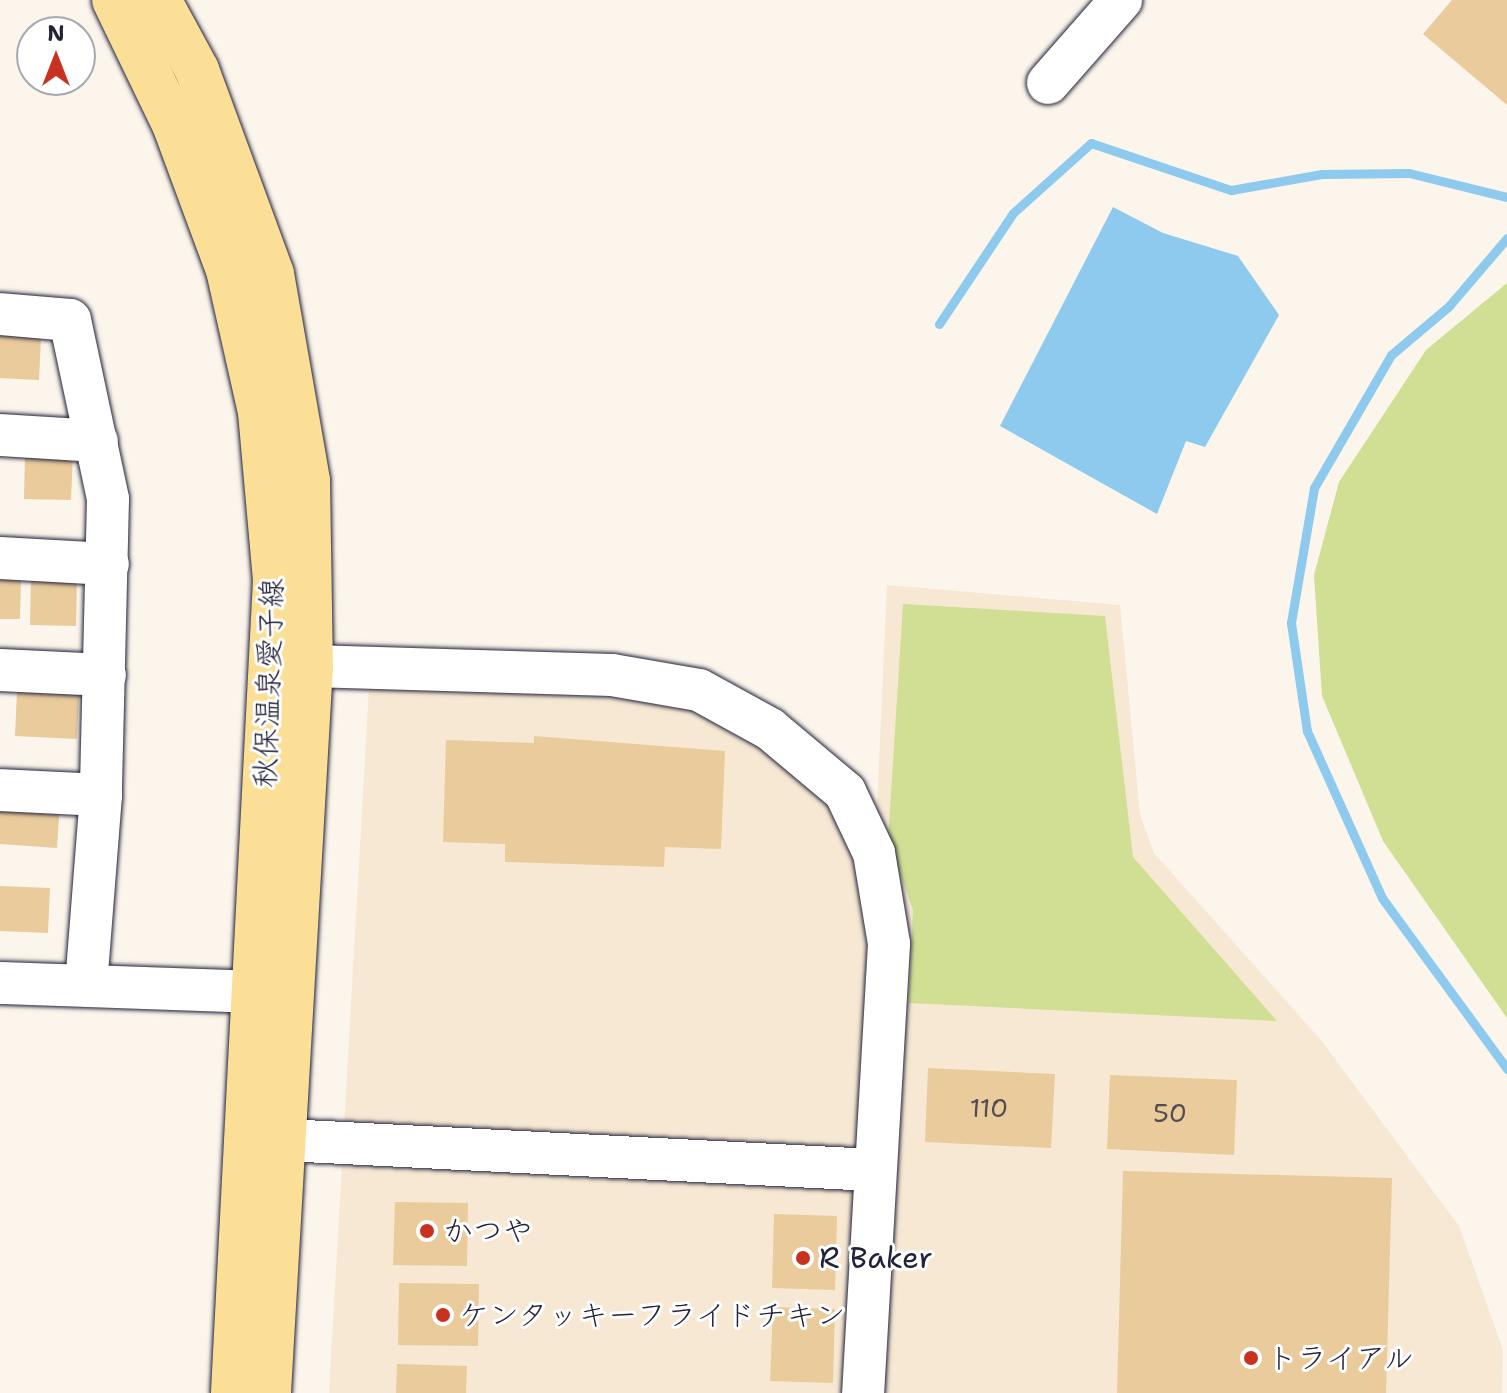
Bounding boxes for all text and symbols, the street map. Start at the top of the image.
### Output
north arrow [16,16,96,96]
text: N [47,19,65,48]
street label: 秋保温泉愛子線 [247,577,291,789]
house number: 110 [970,1092,1008,1124]
house number: 50 [1153,1097,1187,1129]
place label: かつや [443,1213,533,1249]
marker: かつや [418,1222,436,1240]
place label: R Baker [819,1240,933,1276]
marker: R Baker [794,1249,812,1267]
place label: ケンタッキーフライドチキン [459,1297,849,1333]
marker: ケンタッキーフライドチキン [434,1306,452,1324]
place label: トライアル [1267,1340,1417,1376]
marker: トライアル [1242,1349,1260,1367]

